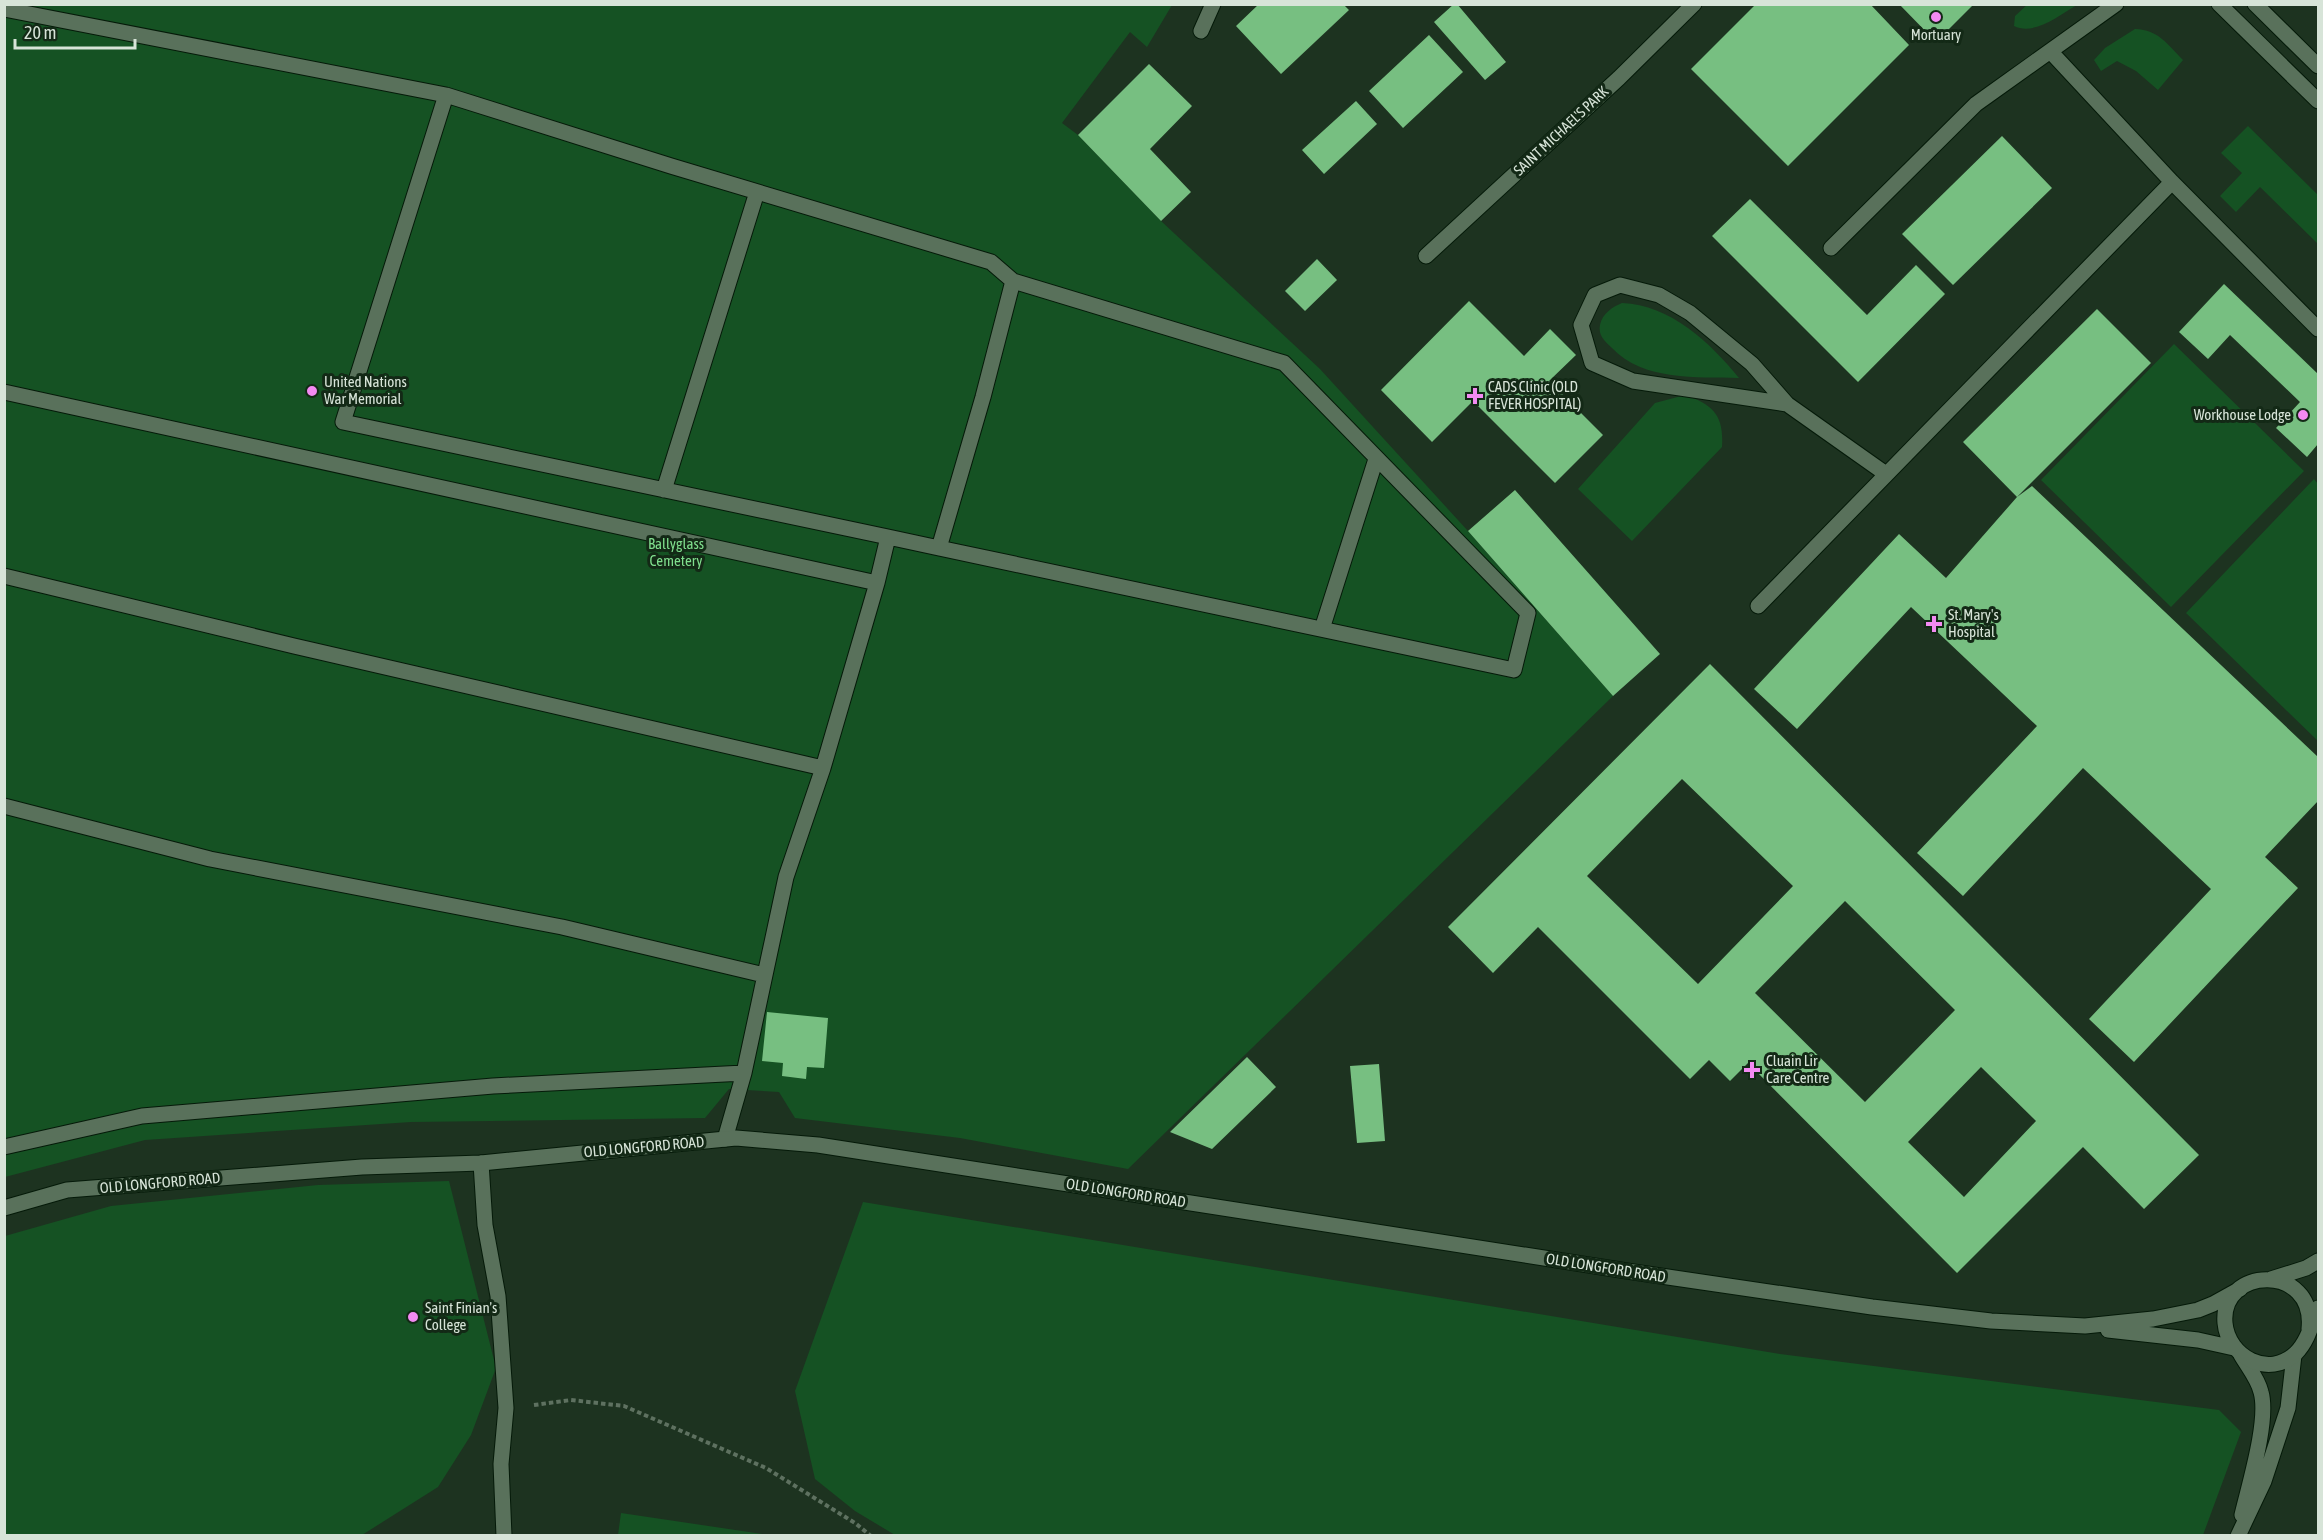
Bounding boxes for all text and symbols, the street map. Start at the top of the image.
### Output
marker: Mortuary [1929,10,1943,24]
scale bar [15,12,135,50]
text: 20 m [24,22,56,43]
place label: Mortuary [1911,26,1961,43]
street label: SAINT MICHAEL'S PARK [1510,82,1612,179]
place label: United Nations War Memorial [324,373,407,407]
place label: CADS Clinic (OLD FEVER HOSPITAL) [1488,378,1581,412]
marker: United Nations War Memorial [305,384,319,398]
marker: CADS Clinic (OLD FEVER HOSPITAL) [1466,387,1484,405]
place label: Workhouse Lodge [2194,406,2291,423]
marker: Workhouse Lodge [2296,408,2310,422]
park label: Ballyglass Cemetery [648,535,704,569]
place label: St. Mary's Hospital [1948,606,1999,640]
marker: St. Mary's Hospital [1925,615,1943,633]
place label: Cluain Lir Care Centre [1766,1052,1830,1086]
marker: Cluain Lir Care Centre [1743,1061,1761,1079]
street label: OLD LONGFORD ROAD [583,1133,705,1160]
street label: OLD LONGFORD ROAD [99,1169,221,1196]
street label: OLD LONGFORD ROAD [1065,1175,1187,1210]
street label: OLD LONGFORD ROAD [1545,1250,1667,1285]
place label: Saint Finian's College [425,1299,497,1333]
marker: Saint Finian's College [406,1310,420,1324]

